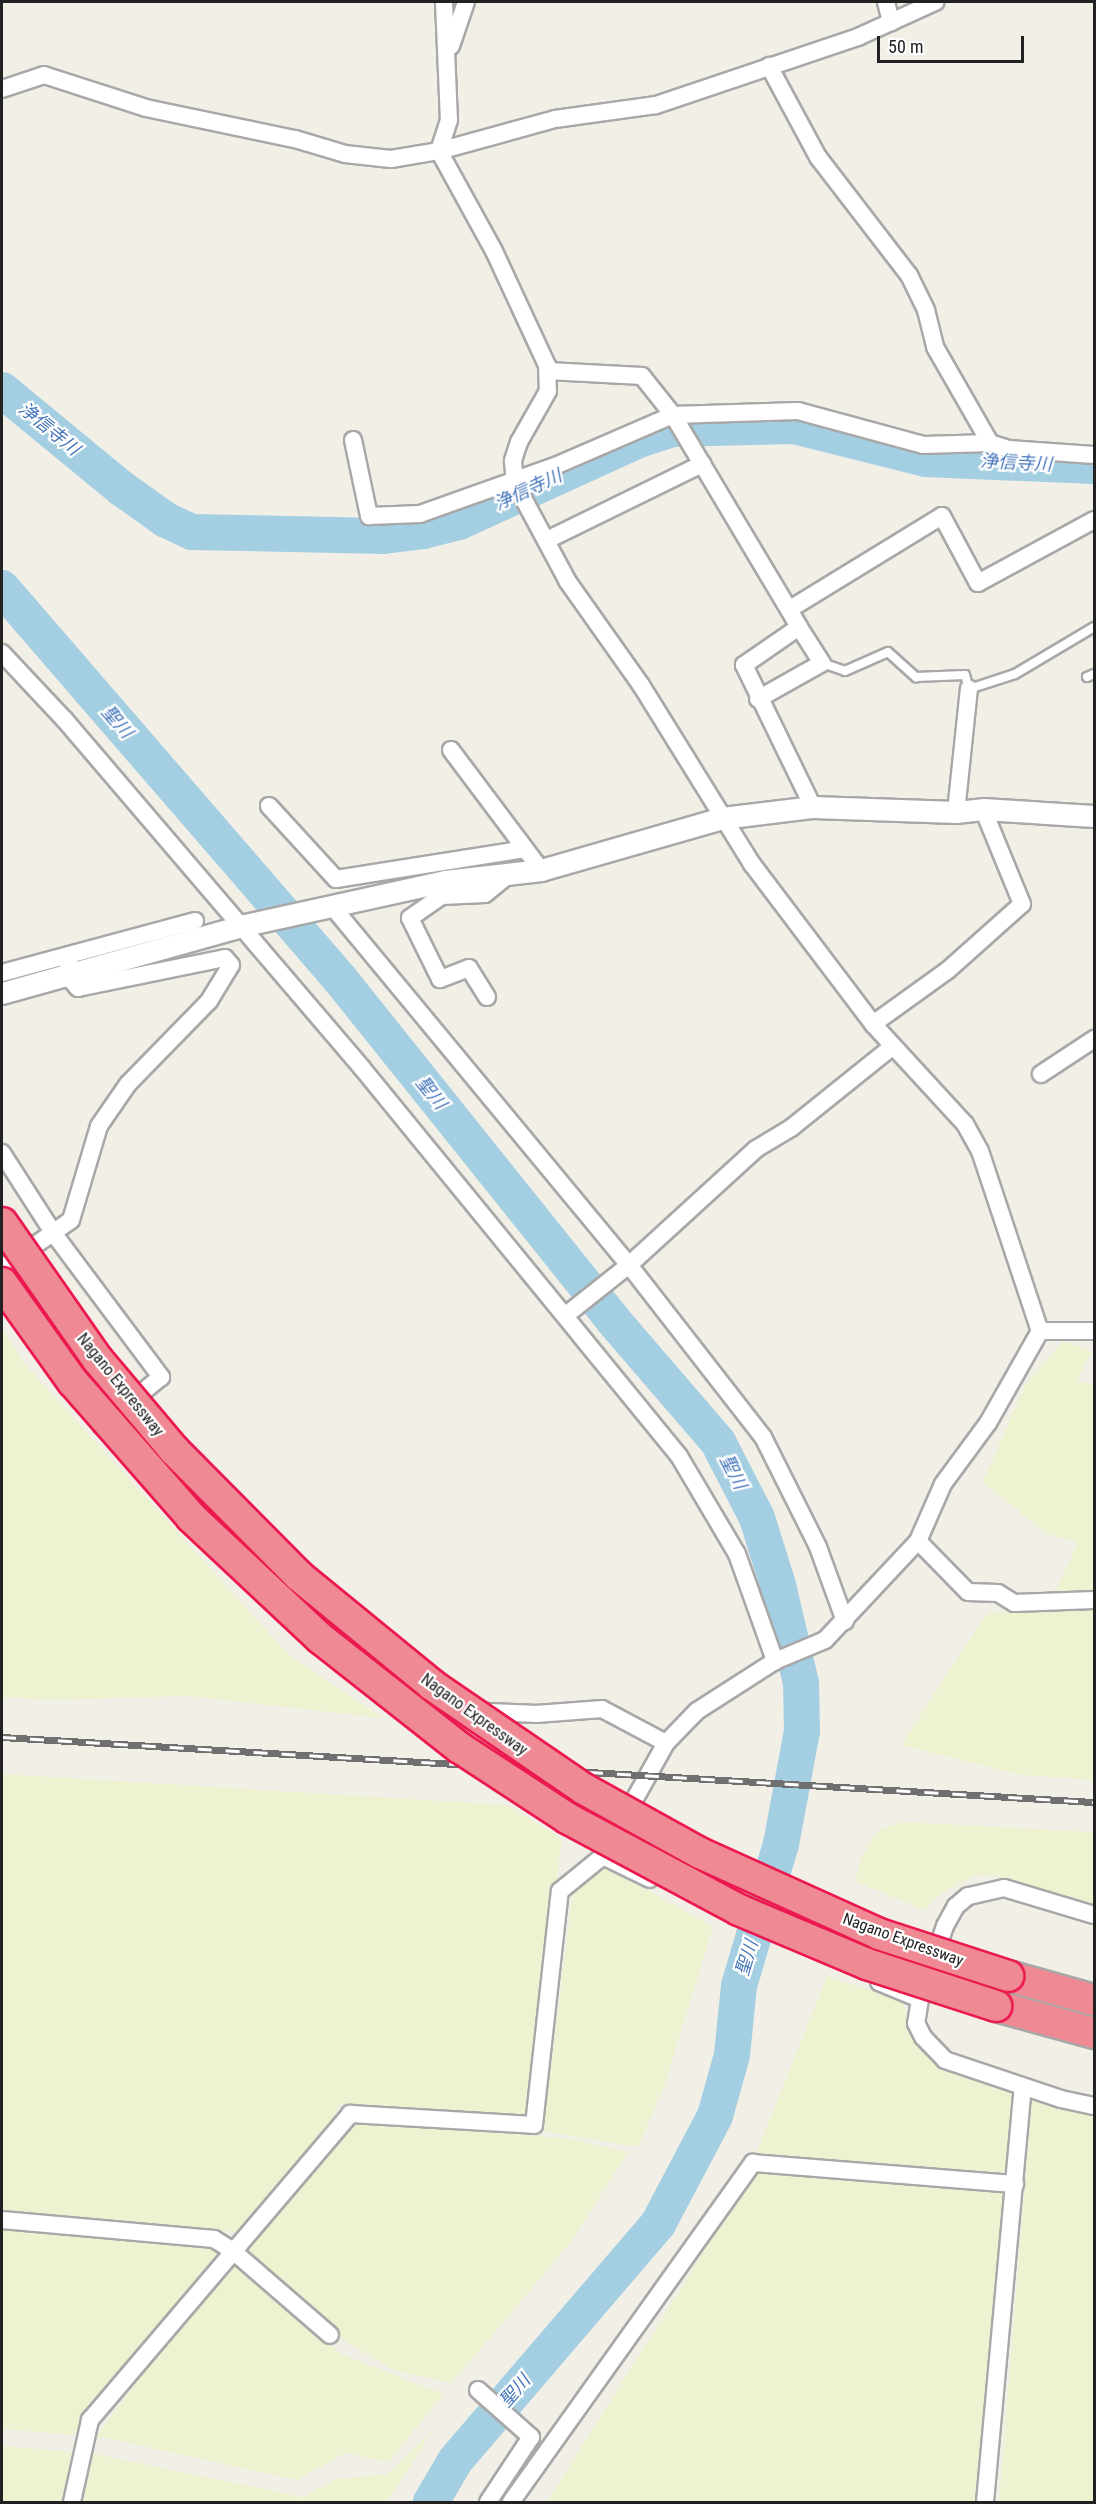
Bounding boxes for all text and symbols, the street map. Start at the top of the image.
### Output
scale bar [880,24,1027,62]
text: 50 m [888,36,923,57]
water label: 浄信寺川 [14,398,84,460]
water label: 浄信寺川 [979,450,1053,476]
water label: 浄信寺川 [491,465,565,515]
water label: 聖川 [97,701,137,743]
water label: 聖川 [411,1072,451,1114]
street label: Nagano Expressway [73,1330,167,1440]
water label: 聖川 [715,1451,751,1493]
street label: Nagano Expressway [417,1670,531,1760]
street label: Nagano Expressway [840,1909,966,1971]
water label: 聖川 [731,1938,763,1978]
water label: 聖川 [495,2370,535,2412]

